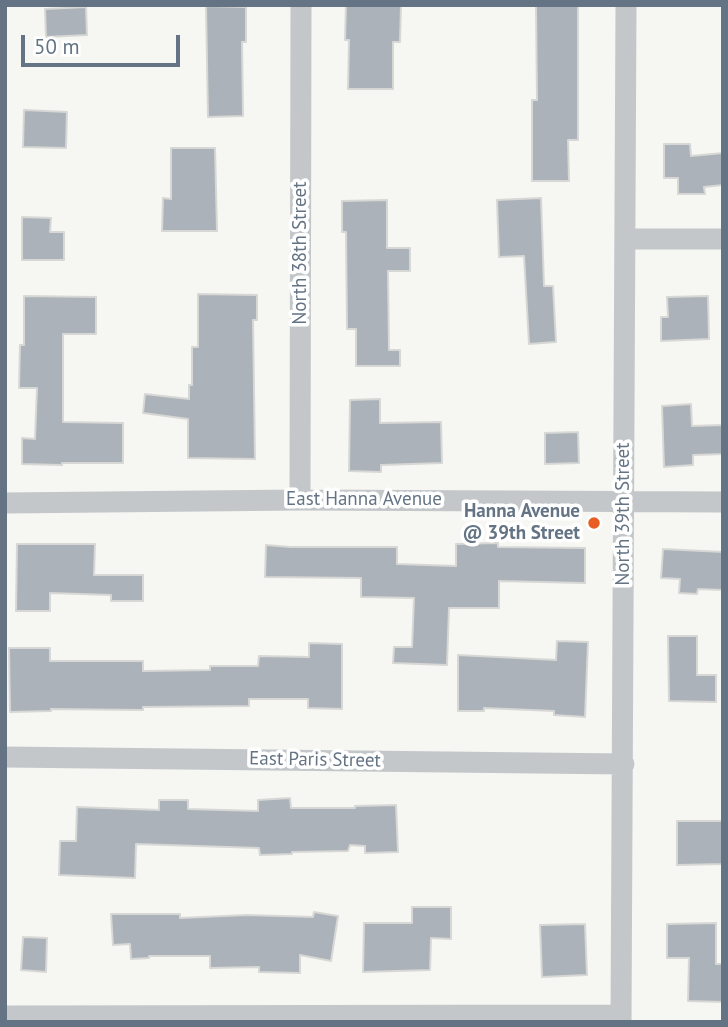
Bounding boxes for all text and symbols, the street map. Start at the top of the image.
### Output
scale bar [24,21,184,65]
text: 50 m [34,33,80,60]
street label: North 38th Street [290,181,312,325]
street label: North 39th Street [613,442,635,586]
street label: East Hanna Avenue [286,489,442,511]
place label: Hanna Avenue @ 39th Street [463,501,580,545]
marker: Hanna Avenue @ 39th Street [586,515,602,531]
street label: East Paris Street [249,747,381,773]

